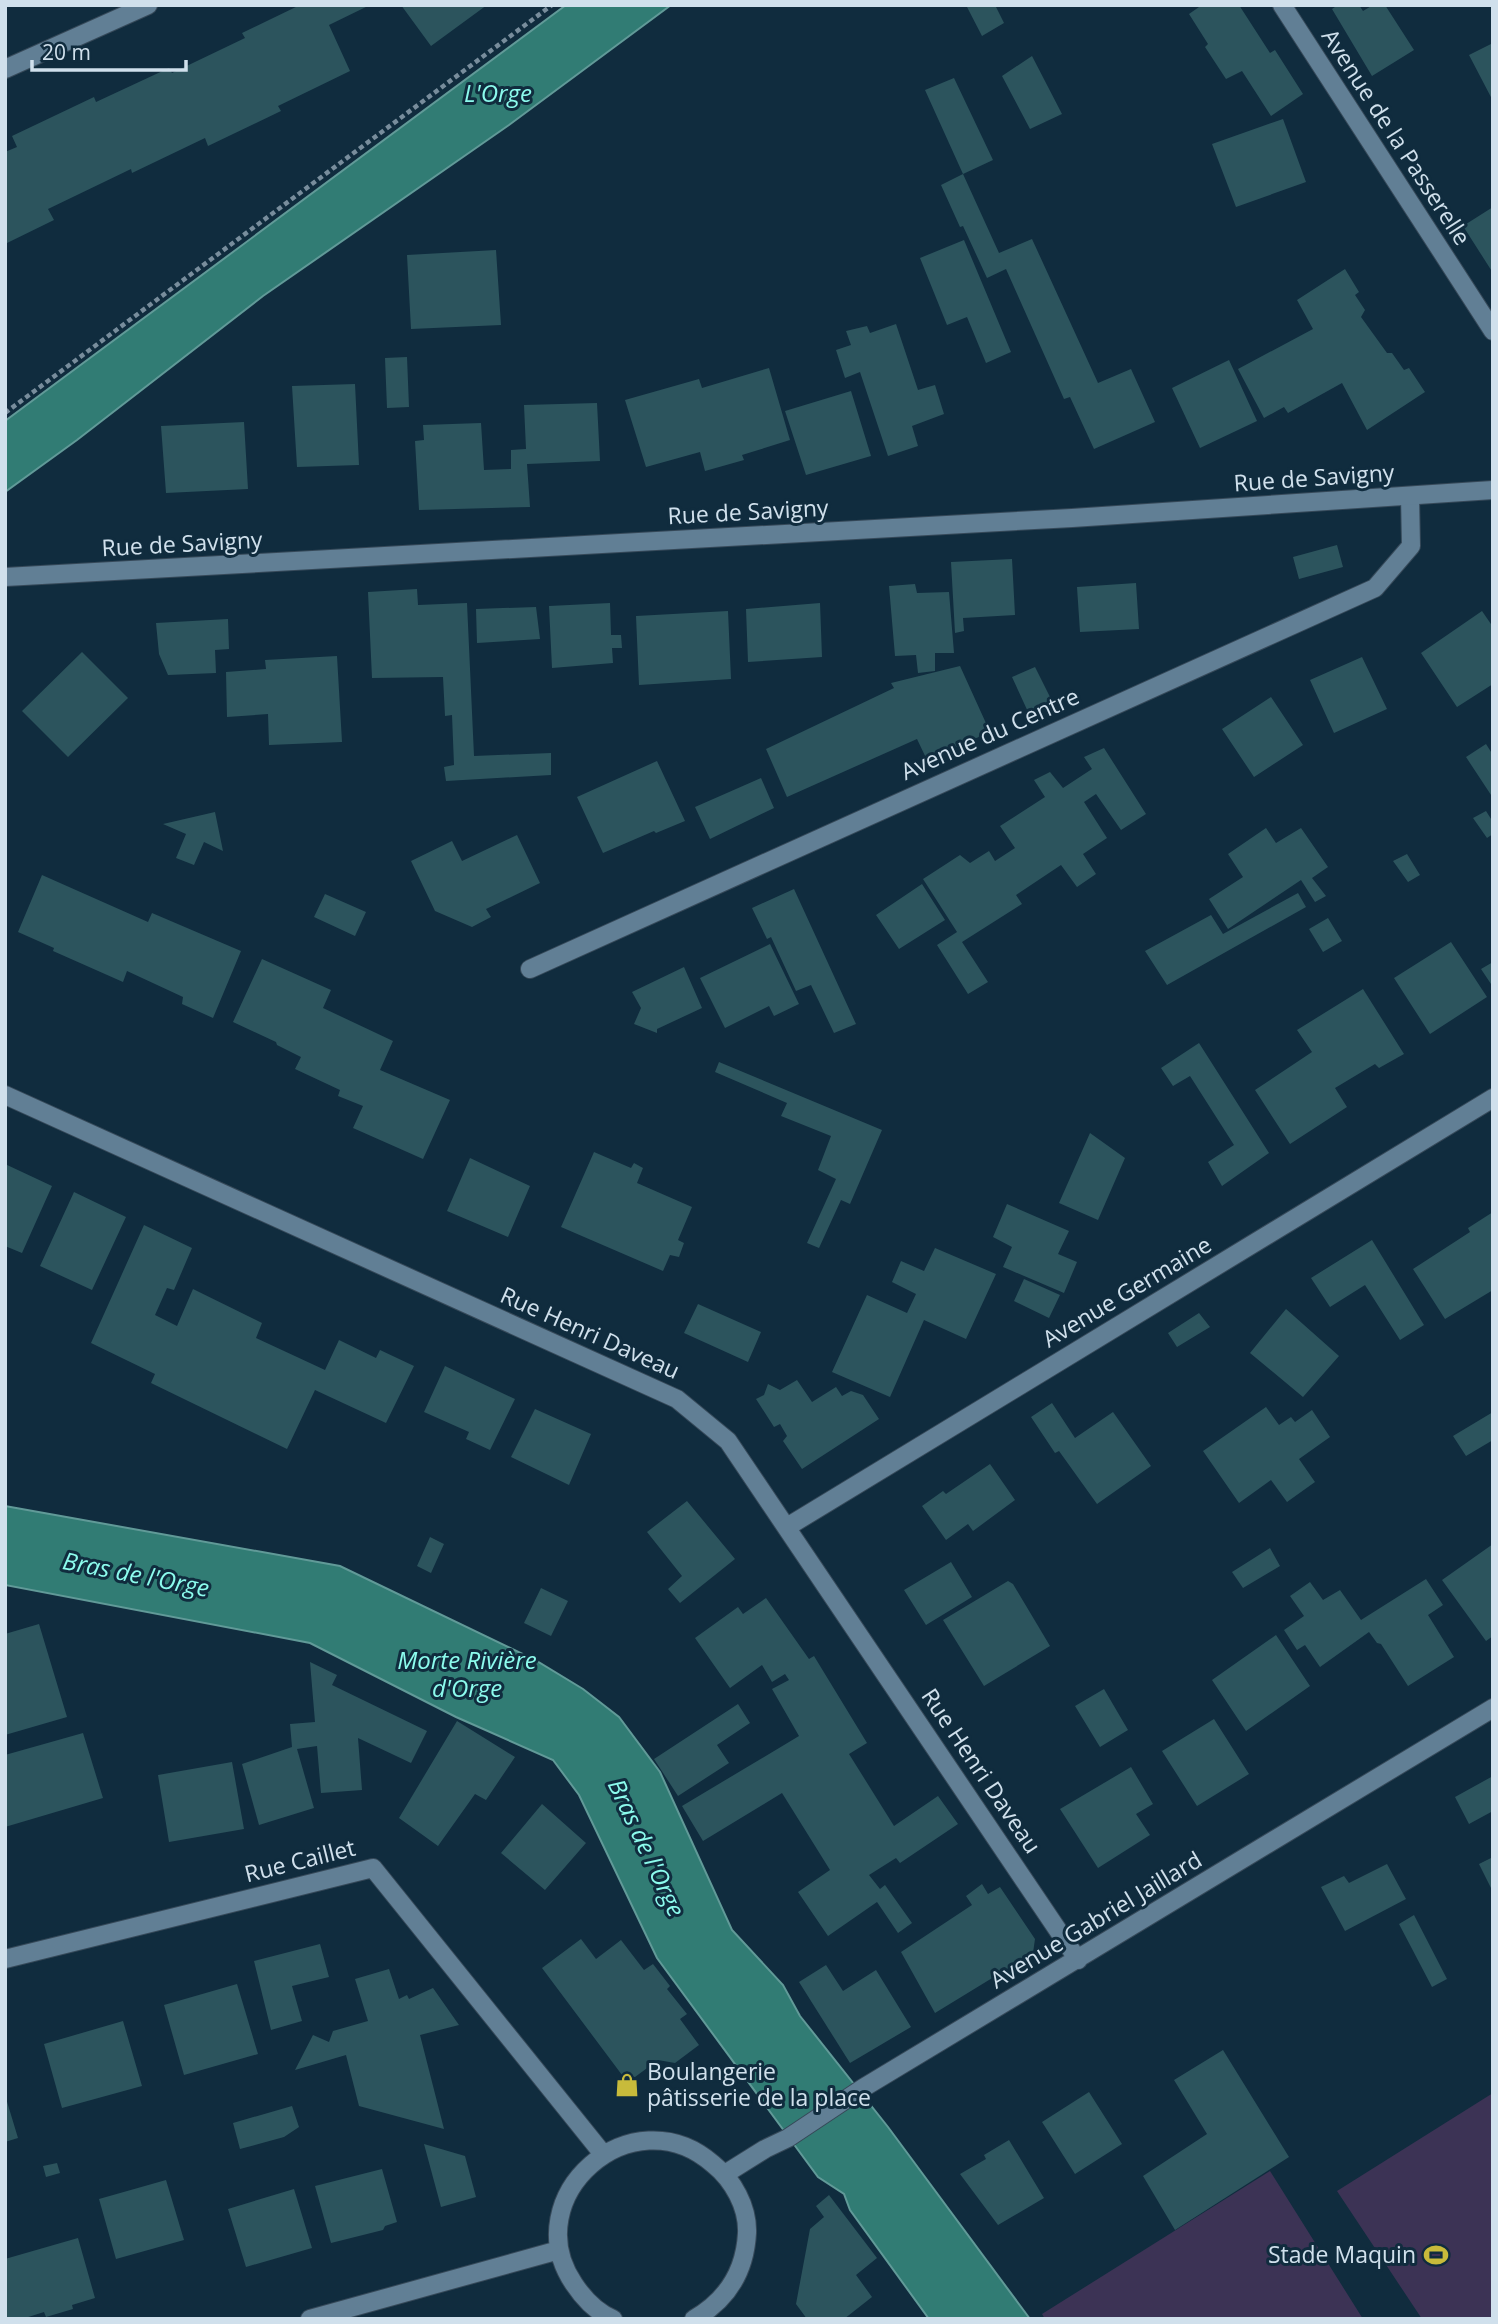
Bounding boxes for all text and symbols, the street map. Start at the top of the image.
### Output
street label: Avenue de la Passerelle [1315,22,1479,251]
scale bar [32,28,186,72]
text: 20 m [42,38,91,66]
water label: L'Orge [464,76,532,109]
street label: Rue de Savigny [1233,455,1396,499]
street label: Rue de Savigny [667,491,830,531]
street label: Rue de Savigny [101,523,264,563]
street label: Avenue du Centre [895,679,1084,787]
street label: Avenue Germaine [1036,1228,1217,1354]
street label: Rue Henri Daveau [496,1278,685,1386]
water label: Bras de l'Orge [60,1543,212,1604]
water label: Morte Rivière d'Orge [397,1643,537,1704]
street label: Rue Henri Daveau [915,1681,1049,1859]
water label: Bras de l'Orge [601,1773,694,1922]
street label: Rue Caillet [241,1831,358,1889]
street label: Avenue Gabriel Jaillard [983,1843,1208,1995]
place label: Boulangerie pâtisserie de la place [647,2055,871,2113]
shop icon: Boulangerie pâtisserie de la place [613,2071,641,2099]
place label: Stade Maquin [1268,2238,1416,2270]
sports icon: Stade Maquin [1422,2241,1450,2269]

